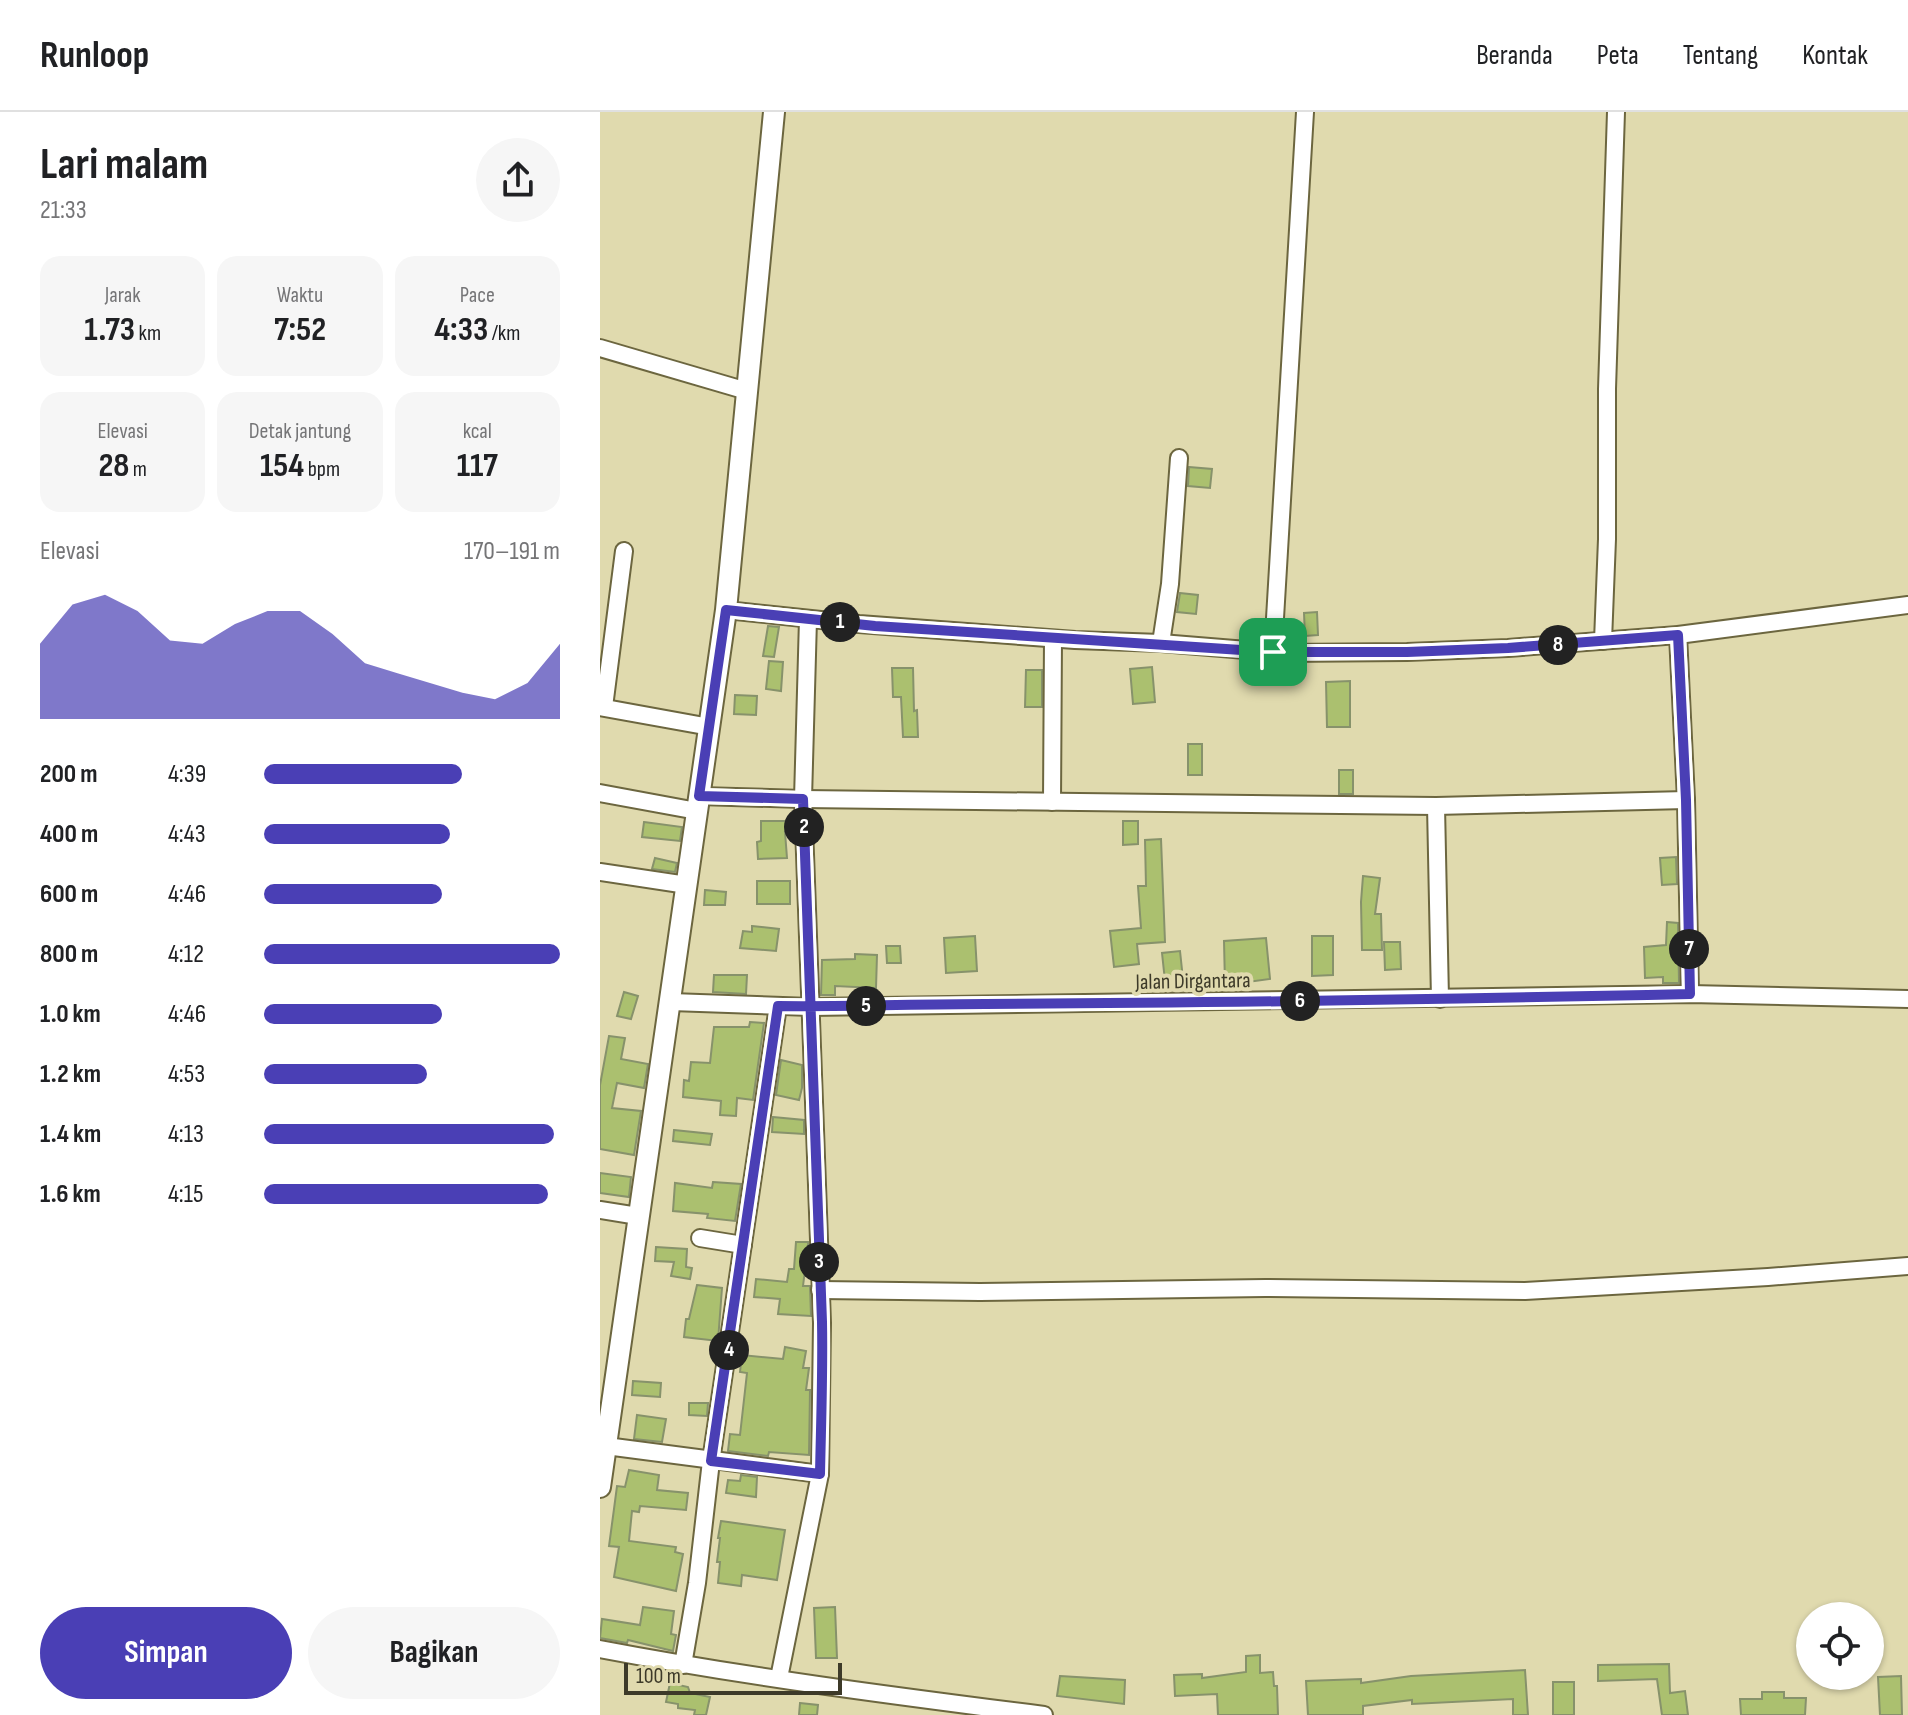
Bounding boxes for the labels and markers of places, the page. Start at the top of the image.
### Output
pin: 1 [820,602,860,642]
pin [1239,618,1307,686]
pin: 8 [1538,625,1578,665]
pin: 2 [784,807,824,847]
pin: 7 [1669,929,1709,969]
pin: 6 [1280,981,1320,1021]
pin: 5 [846,986,886,1026]
pin: 3 [799,1242,839,1282]
pin: 4 [709,1330,749,1370]

